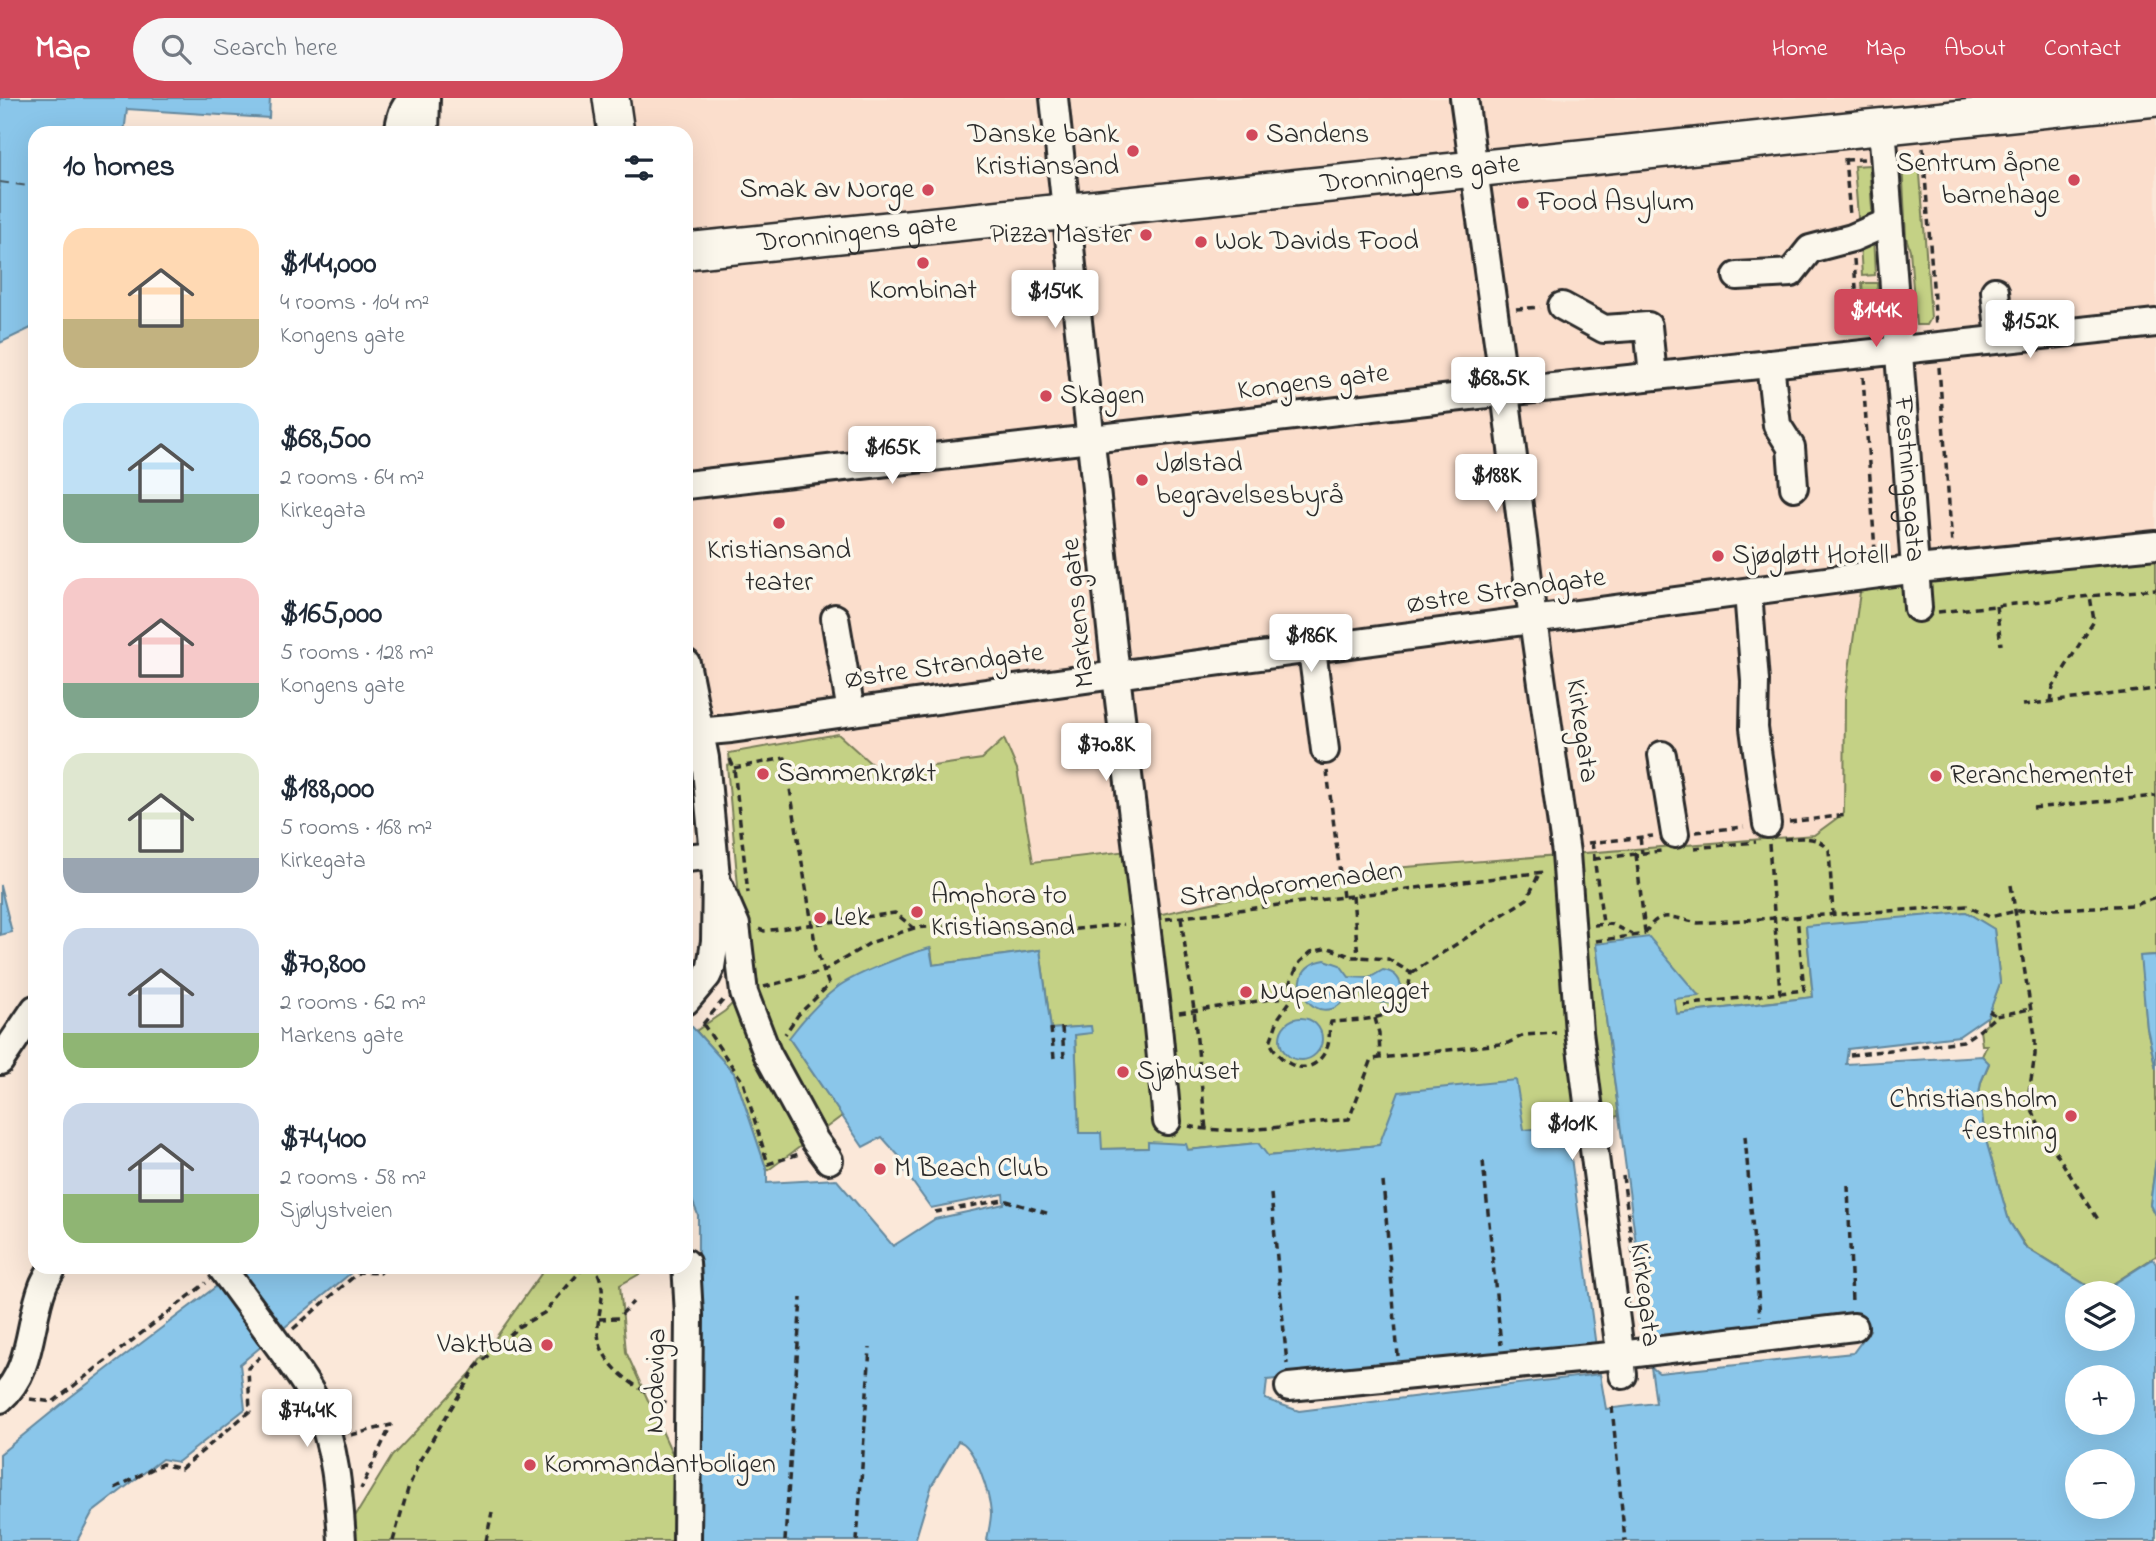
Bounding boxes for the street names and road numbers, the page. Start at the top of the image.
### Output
street label: Dronningens gate [1317,144,1522,206]
street label: Dronningens gate [754,203,959,264]
street label: Kongens gate [1235,353,1391,413]
street label: Festningsgata [1882,394,1935,563]
street label: Markens gate [1051,536,1107,690]
street label: Østre Strandgate [1404,558,1609,626]
street label: Østre Strandgate [842,633,1047,701]
street label: Kirkegata [1553,676,1609,786]
street label: Strandpromenaden [1177,851,1405,919]
street label: Kirkegata [1617,1241,1671,1349]
street label: Nodeviga [636,1328,678,1434]

